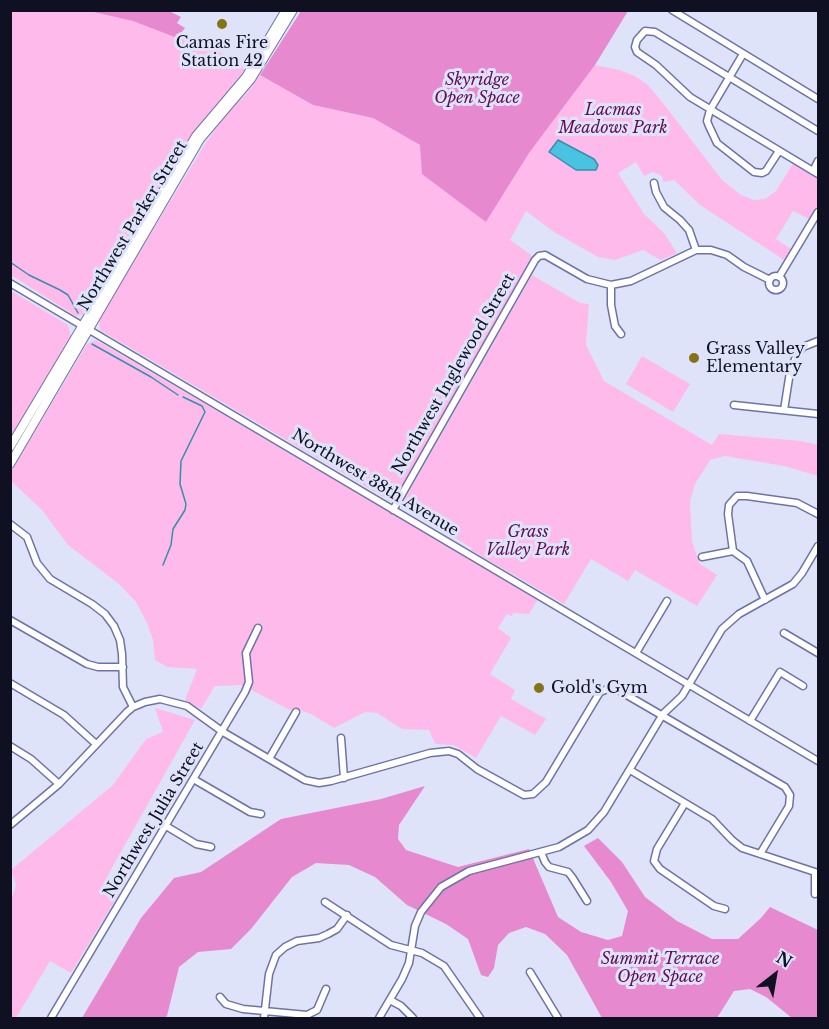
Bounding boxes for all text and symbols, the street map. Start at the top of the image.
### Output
marker: Camas Fire Station 42 [215,17,229,31]
place label: Camas Fire Station 42 [176,33,268,71]
park label: Skyridge Open Space [434,70,520,108]
park label: Lacmas Meadows Park [559,100,667,138]
street label: Northwest Parker Street [74,137,192,315]
street label: Northwest Inglewood Street [389,270,519,478]
place label: Grass Valley Elementary [706,339,805,377]
marker: Grass Valley Elementary [687,351,701,365]
street label: Northwest 38th Avenue [288,426,462,540]
park label: Grass Valley Park [486,522,570,560]
place label: Gold's Gym [551,678,648,698]
marker: Gold's Gym [532,681,546,695]
street label: Northwest Julia Street [100,739,208,901]
north arrow [745,945,805,1005]
text: N [773,947,796,972]
park label: Summit Terrace Open Space [601,949,719,987]

